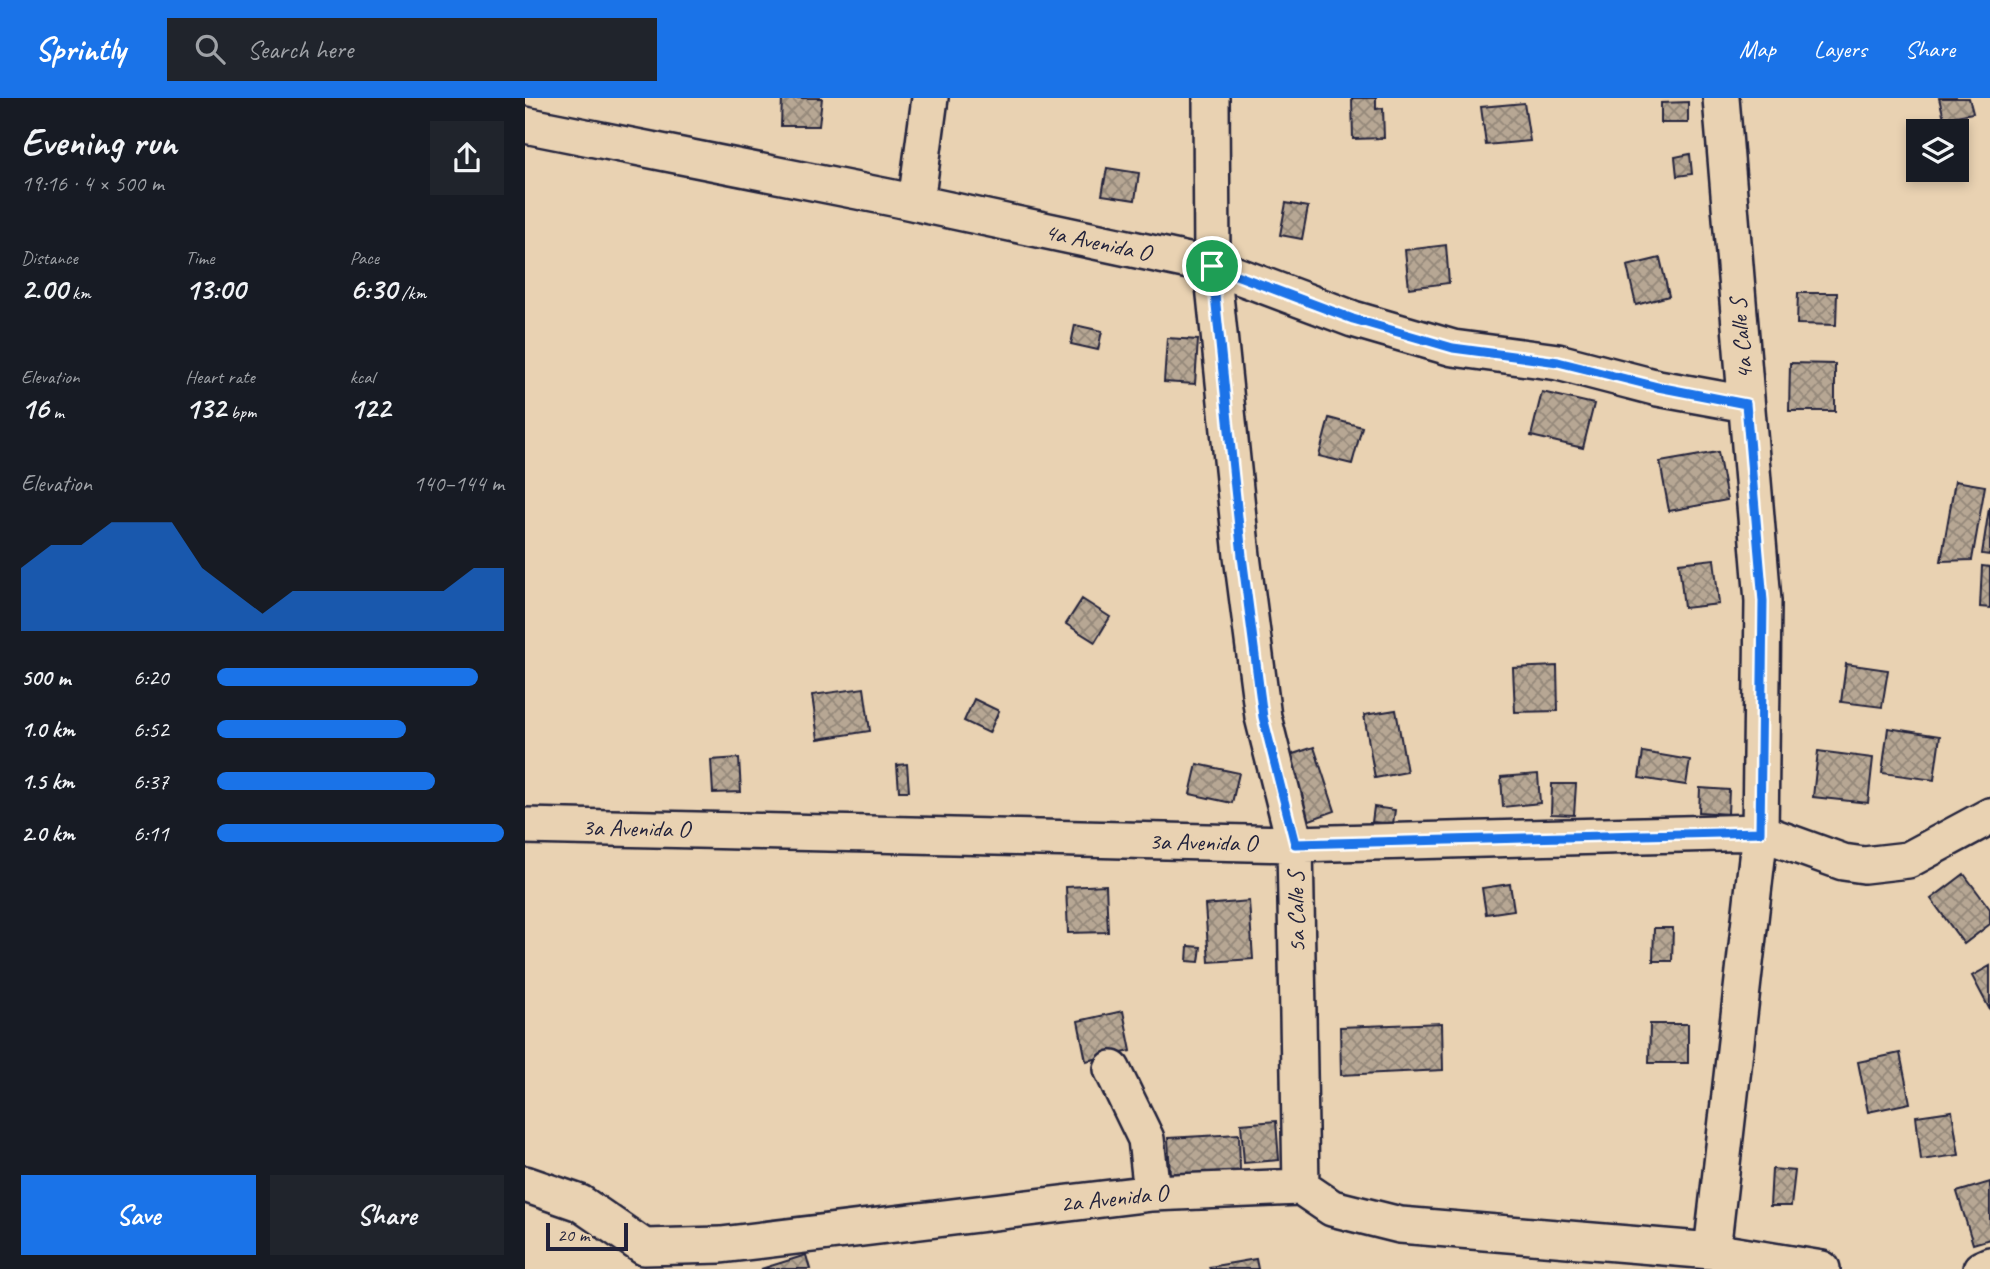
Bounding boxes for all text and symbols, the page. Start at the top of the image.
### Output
search box [167,18,657,81]
text: Sprintly [35,28,125,70]
icon: search [191,30,229,68]
text: Search here [247,33,353,66]
text: Map [1739,34,1776,64]
text: Layers [1814,34,1867,64]
text: Share [1905,34,1955,64]
text: Evening run [21,119,177,166]
map controls [1906,119,1969,182]
button: layers [1906,119,1969,182]
button: share [430,121,504,195]
text: 19:16 · 4 × 500 m [21,169,164,198]
street label: 4a Avenida O [1042,216,1157,269]
pin [1182,236,1242,296]
text: Distance [21,246,78,270]
text: Time [185,246,214,270]
text: Pace [350,246,379,270]
icon: arrive [1193,247,1231,285]
text: 2.00 [21,270,67,308]
text: 13:00 [185,270,245,308]
text: 6:30 [350,270,397,308]
text: km [67,281,91,305]
text: /km [397,281,426,305]
street label: 4a Calle S [1722,294,1759,381]
text: Elevation [21,365,79,389]
text: Heart rate [185,365,255,389]
text: kcal [350,365,375,389]
text: 16 [21,389,49,427]
text: 132 [185,389,226,427]
text: 122 [350,389,390,427]
text: m [49,400,64,424]
text: bpm [226,400,257,424]
text: Elevation [21,469,92,498]
text: 140–144 m [413,469,504,498]
text: 500 m [21,663,70,692]
text: 6:20 [133,663,169,692]
text: 1.0 km [21,715,75,744]
text: 6:52 [133,715,169,744]
text: 1.5 km [21,767,74,796]
text: 6:37 [133,767,169,796]
street label: 3a Avenida O [582,812,693,844]
text: 2.0 km [21,819,75,848]
text: 6:11 [133,819,169,848]
street label: 3a Avenida O [1149,826,1260,858]
street label: 5a Calle S [1280,868,1312,953]
button: Save [21,1175,256,1255]
button: Share [270,1175,504,1255]
street label: 2a Avenida O [1059,1177,1172,1219]
scale bar [546,1220,628,1252]
text: 20 m [557,1223,589,1247]

